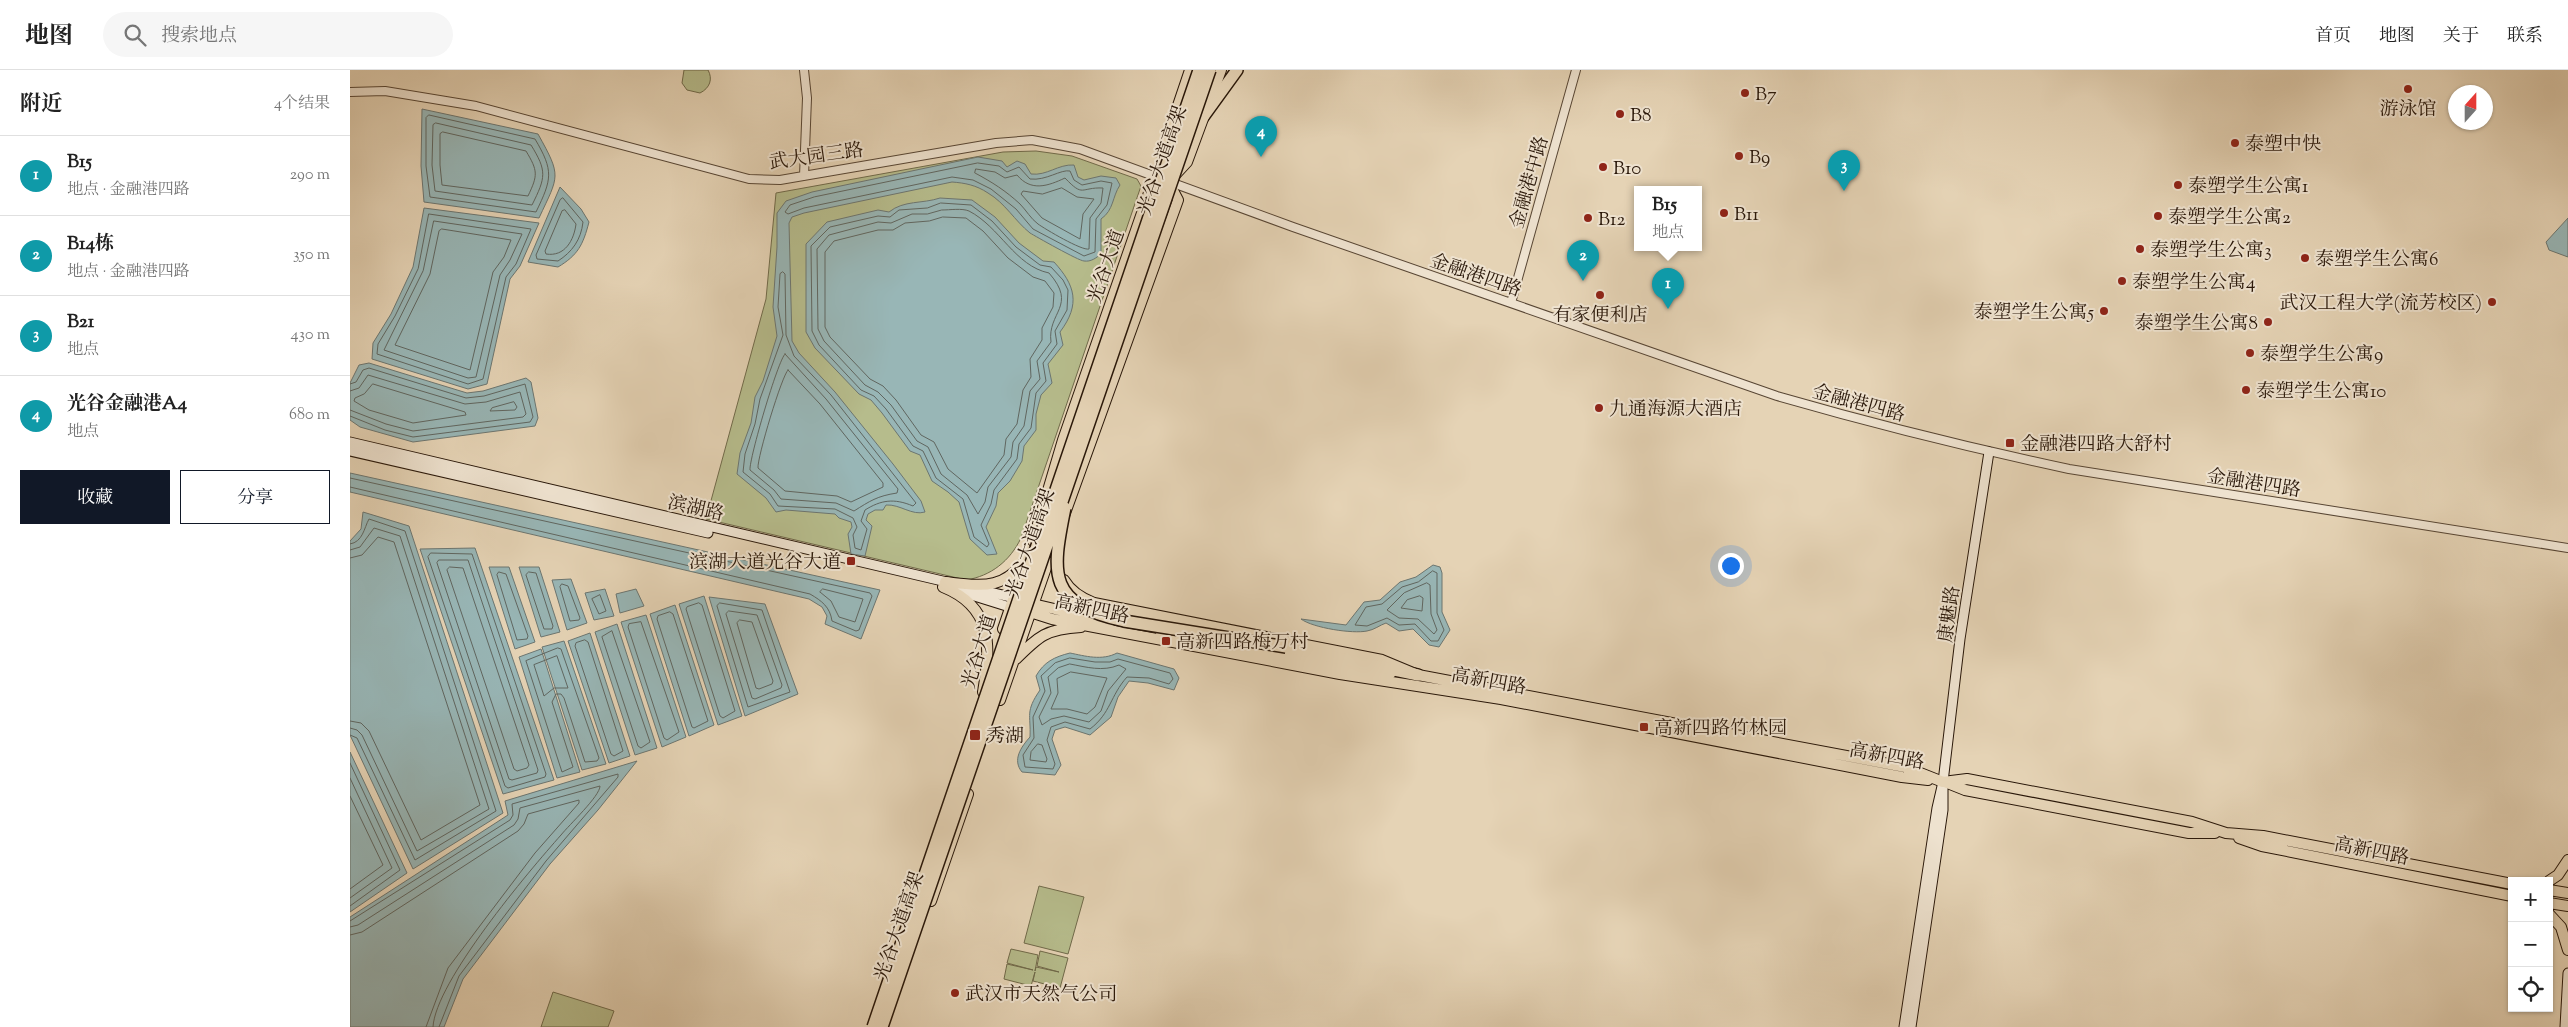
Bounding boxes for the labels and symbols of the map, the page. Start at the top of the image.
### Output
place label: B7 [1755,82,1777,109]
marker: 游泳馆 [2402,83,2414,95]
north arrow [2448,85,2493,130]
marker: B7 [1739,87,1751,99]
place label: 游泳馆 [2379,97,2437,124]
street label: 光谷大道高架 [1132,103,1195,219]
place label: B8 [1630,103,1651,130]
marker: B8 [1614,108,1626,120]
pin: 4 [1245,116,1277,157]
place label: 泰塑中快 [2245,132,2321,159]
street label: 金融港中路 [1504,133,1556,232]
street label: 武大园三路 [767,137,865,177]
marker: 泰塑中快 [2229,137,2241,149]
place label: B9 [1749,145,1770,172]
marker: B9 [1733,150,1745,162]
pin: 3 [1828,150,1860,191]
place label: B10 [1613,156,1641,183]
marker: B10 [1597,161,1609,173]
place label: 泰塑学生公寓1 [2188,174,2309,201]
marker: 泰塑学生公寓1 [2172,179,2184,191]
place label: B11 [1734,202,1759,229]
place label: 泰塑学生公寓2 [2168,205,2291,232]
place label: B12 [1598,207,1625,234]
marker: B11 [1718,207,1730,219]
marker: 泰塑学生公寓2 [2152,210,2164,222]
marker: B12 [1582,212,1594,224]
street label: 光谷大道 [1082,226,1133,307]
place label: 泰塑学生公寓3 [2150,238,2272,265]
pin: 2 [1567,240,1599,281]
marker: 泰塑学生公寓3 [2134,243,2146,255]
place label: 泰塑学生公寓6 [2315,247,2438,274]
street label: 金融港四路 [1426,248,1525,305]
marker: 泰塑学生公寓6 [2299,252,2311,264]
pin: 1 [1652,268,1684,309]
place label: 泰塑学生公寓4 [2132,270,2256,297]
marker: 泰塑学生公寓4 [2116,275,2128,287]
marker: 有家便利店 [1594,289,1606,301]
place label: 武汉工程大学(流芳校区) [2280,291,2482,318]
marker: 武汉工程大学(流芳校区) [2486,296,2498,308]
place label: 泰塑学生公寓5 [1974,300,2095,327]
place label: 有家便利店 [1552,303,1648,330]
marker: 泰塑学生公寓5 [2098,305,2110,317]
place label: 泰塑学生公寓8 [2134,311,2258,338]
marker: 泰塑学生公寓8 [2262,316,2274,328]
place label: 泰塑学生公寓9 [2260,342,2383,369]
marker: 泰塑学生公寓9 [2244,347,2256,359]
street label: 金融港四路 [1809,379,1908,430]
place label: 泰塑学生公寓10 [2256,379,2386,406]
marker: 泰塑学生公寓10 [2240,384,2252,396]
place label: 九通海源大酒店 [1609,397,1742,424]
marker: 九通海源大酒店 [1593,402,1605,414]
place label: 金融港四路大舒村 [2020,432,2172,459]
marker: 金融港四路大舒村 [2004,437,2016,449]
street label: 金融港四路 [2205,464,2303,505]
street label: 光谷大道高架 [1000,486,1063,602]
street label: 滨湖路 [665,490,726,529]
place label: 滨湖大道光谷大道 [689,550,841,577]
your location [1718,553,1744,579]
marker: 滨湖大道光谷大道 [845,555,857,567]
street label: 康魅路 [1933,584,1968,644]
street label: 高新四路 [1051,589,1131,632]
street label: 光谷大道 [956,611,1004,692]
place label: 高新四路梅万村 [1176,630,1309,657]
marker: 高新四路梅万村 [1160,635,1172,647]
street label: 高新四路 [1449,663,1528,702]
place label: 高新四路竹林园 [1654,716,1787,743]
marker: 高新四路竹林园 [1638,721,1650,733]
place label: 秀湖 [986,724,1024,751]
marker: 秀湖 [968,728,982,742]
street label: 高新四路 [1847,738,1926,777]
street label: 高新四路 [2332,832,2411,873]
street label: 光谷大道高架 [869,869,932,985]
place label: 武汉市天然气公司 [965,982,1117,1009]
marker: 武汉市天然气公司 [949,987,961,999]

